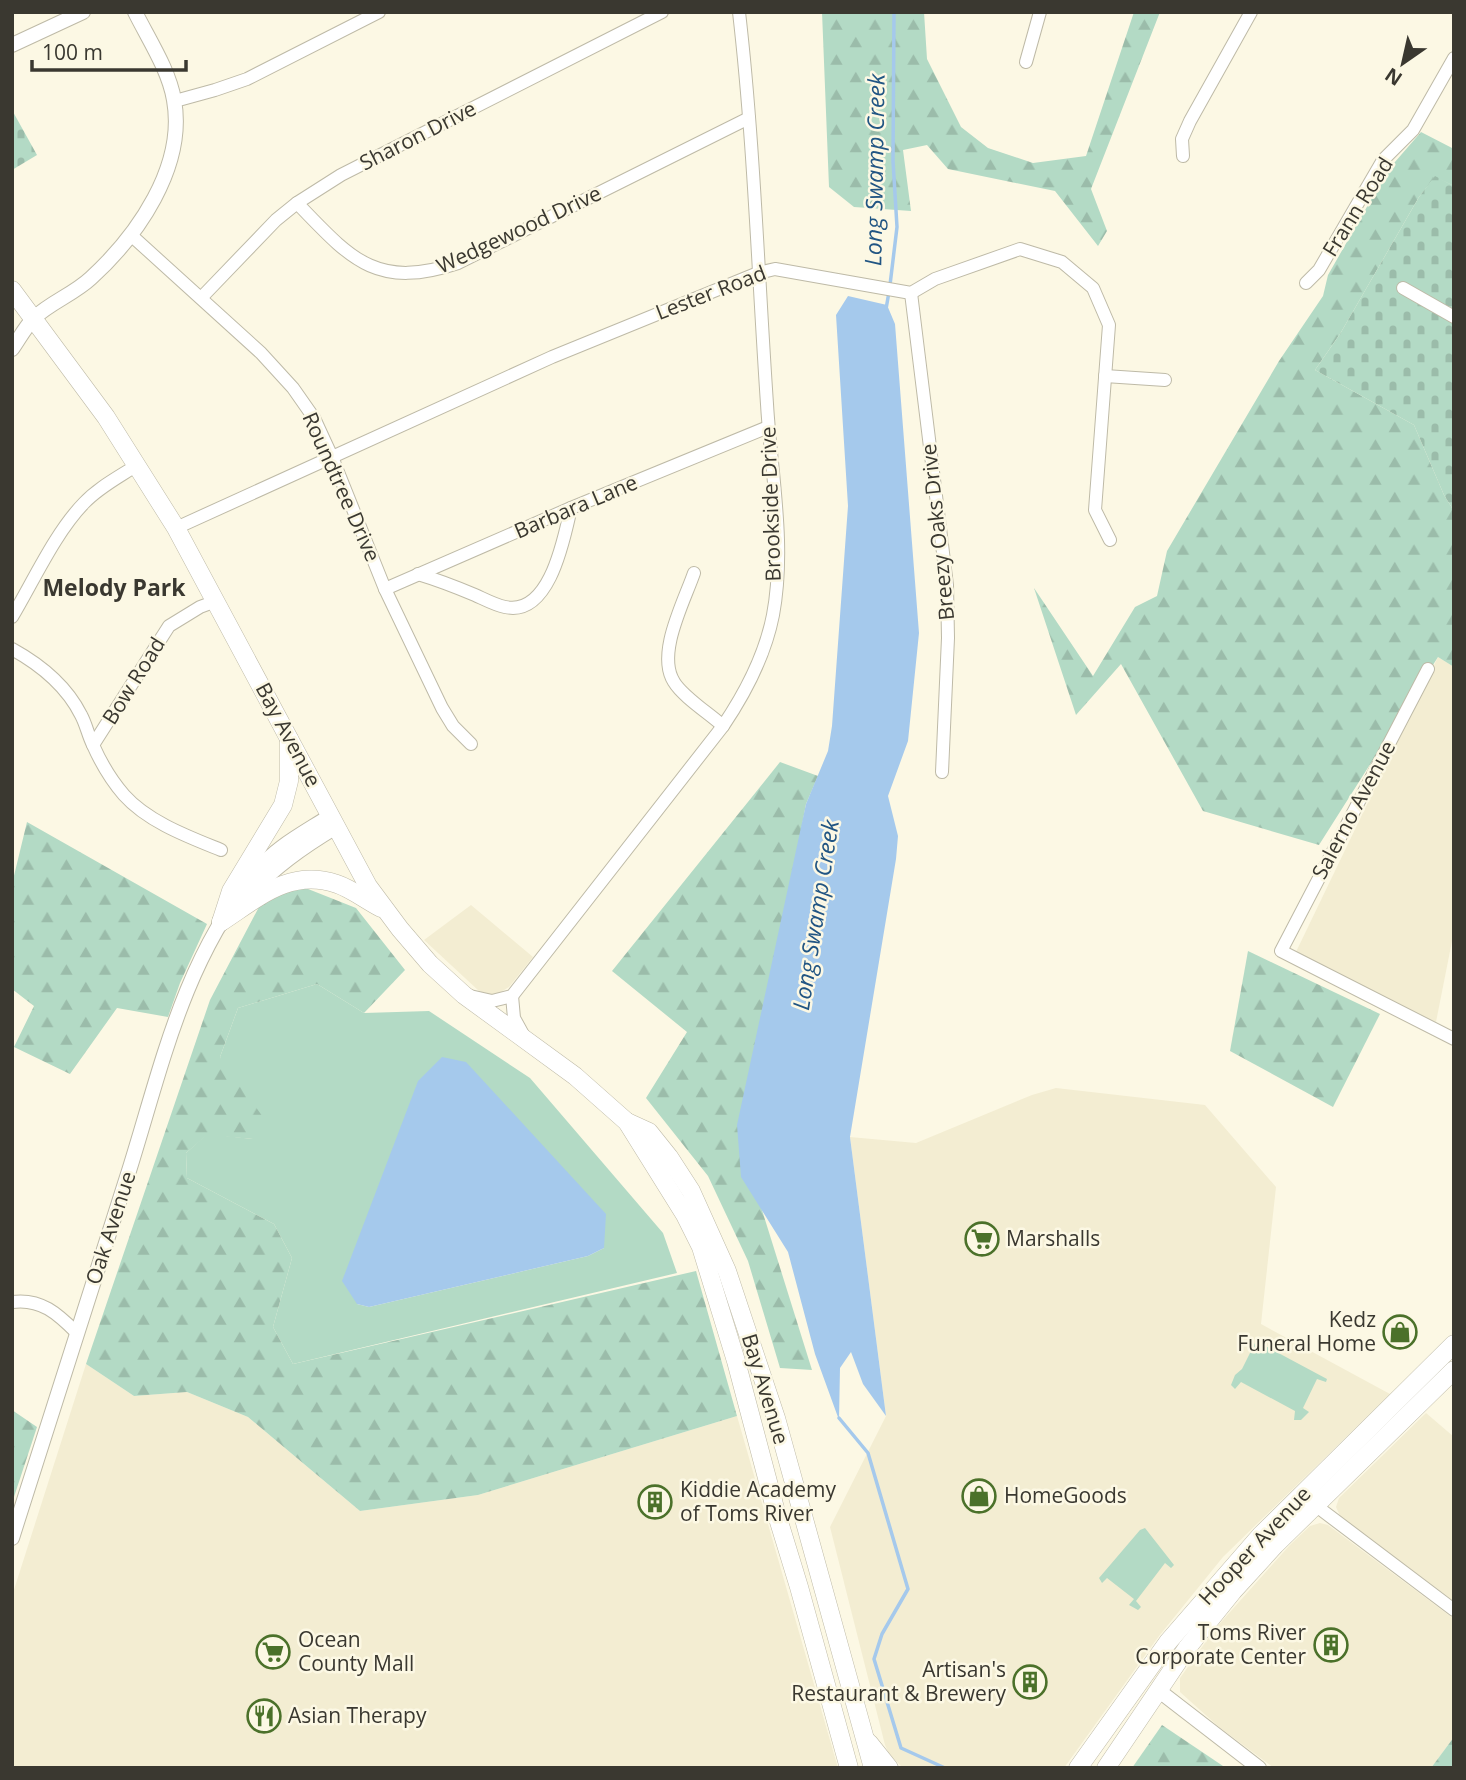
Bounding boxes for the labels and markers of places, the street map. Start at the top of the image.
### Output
supermarket icon: Marshalls [963,1220,1001,1258]
place label: Marshalls [1006,1224,1100,1252]
place label: Kedz Funeral Home [1237,1305,1376,1357]
shop icon: Kedz Funeral Home [1381,1313,1419,1351]
place label: Kiddie Academy of Toms River [680,1475,836,1527]
shop icon: HomeGoods [960,1477,998,1515]
place label: HomeGoods [1004,1481,1127,1509]
building icon: Kiddie Academy of Toms River [636,1483,674,1521]
place label: Toms River Corporate Center [1135,1618,1306,1670]
place label: Ocean County Mall [298,1625,414,1677]
building icon: Toms River Corporate Center [1312,1626,1350,1664]
supermarket icon: Ocean County Mall [254,1633,292,1671]
place label: Artisan's Restaurant & Brewery [791,1655,1006,1707]
building icon: Artisan's Restaurant & Brewery [1011,1663,1049,1701]
restaurant icon: Asian Therapy [245,1697,283,1735]
place label: Asian Therapy [288,1701,427,1729]

